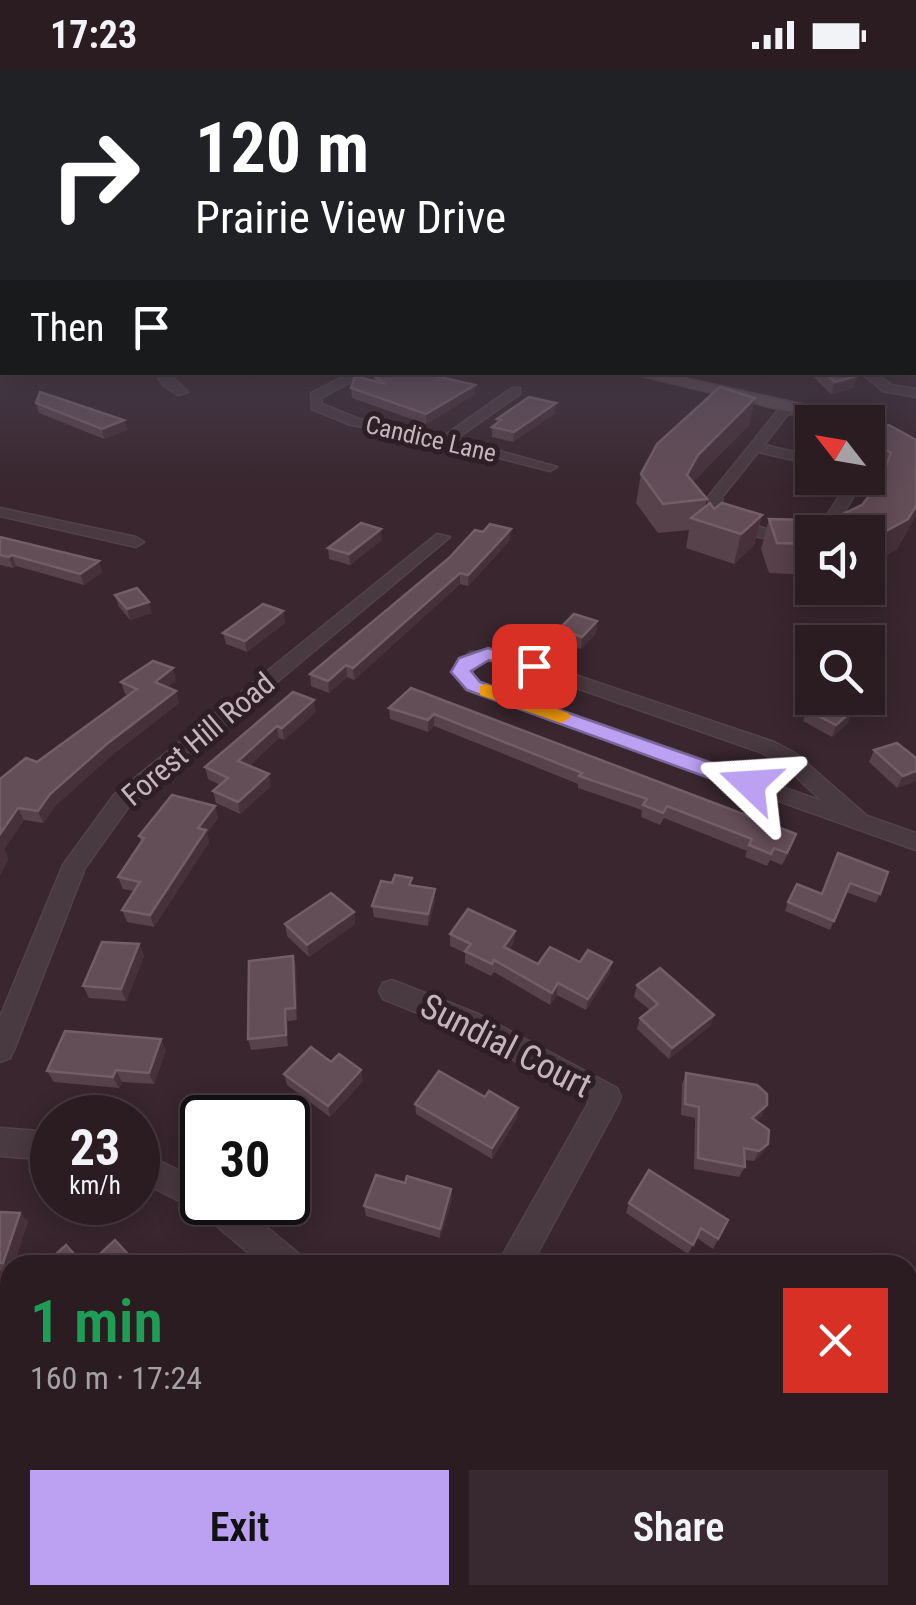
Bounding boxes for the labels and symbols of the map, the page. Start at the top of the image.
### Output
north arrow [795,405,885,495]
street label: Candice Lane [363,410,499,468]
pin [492,624,577,709]
street label: Forest Hill Road [115,665,281,813]
position arrow [698,732,802,836]
street label: Sundial Court [414,985,598,1107]
speed limit sign: 30 [180,1095,310,1225]

